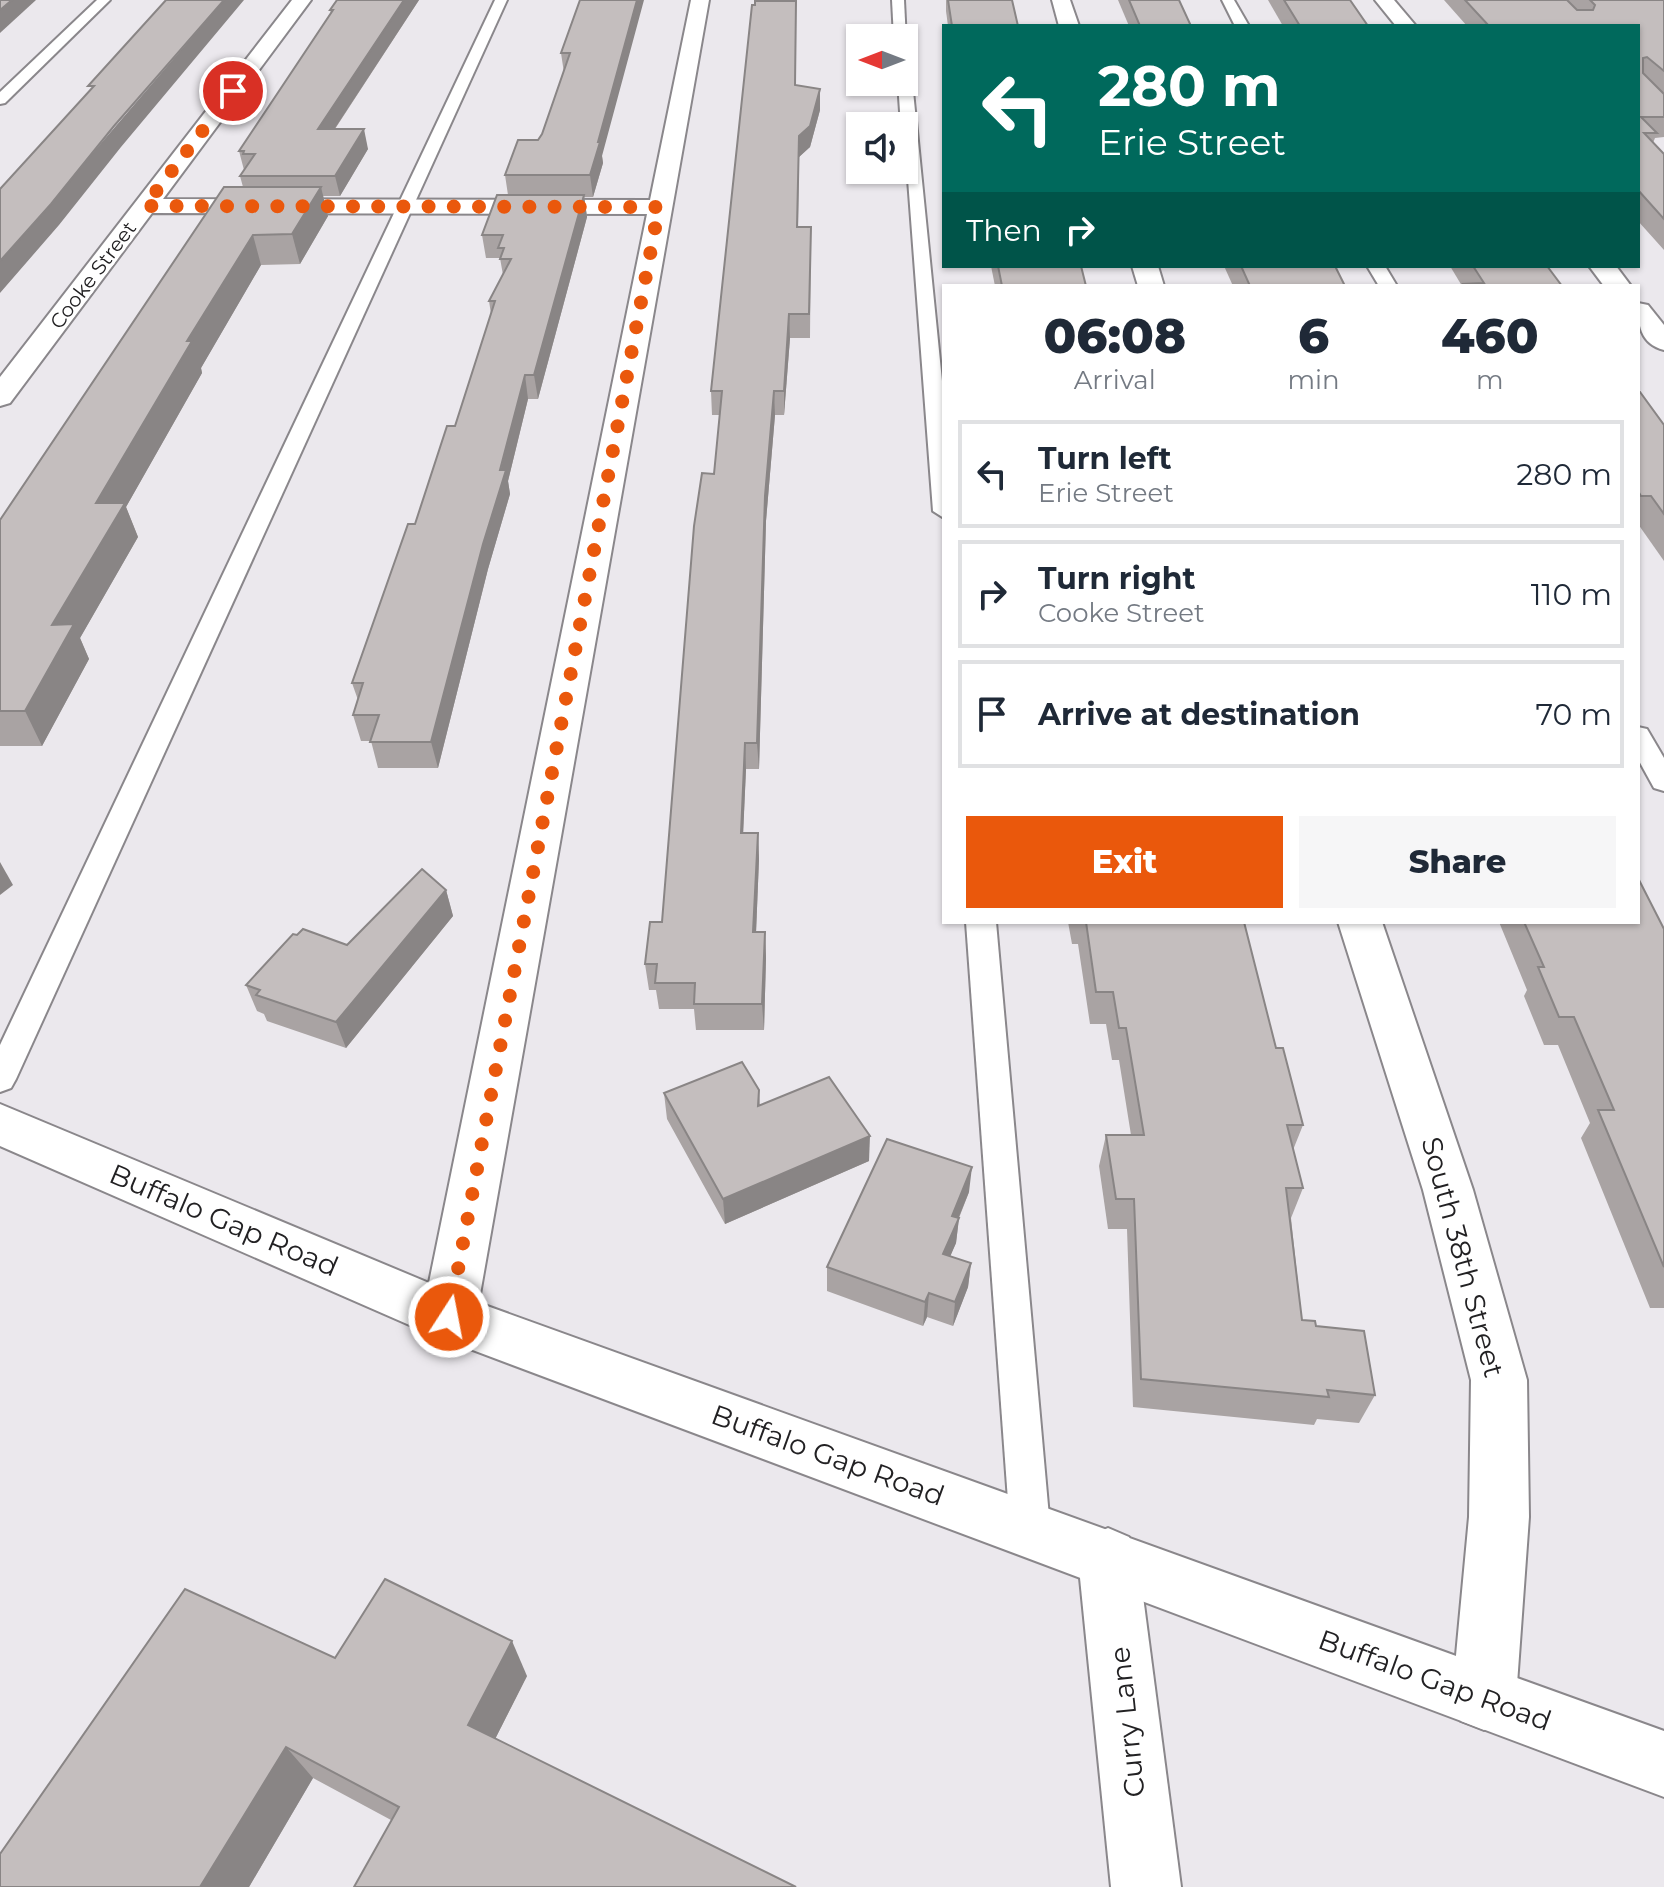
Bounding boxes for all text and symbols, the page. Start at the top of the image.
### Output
north arrow [846,24,918,96]
map controls [846,24,918,184]
text: 280 m [1098,52,1281,120]
icon: left [966,56,1070,160]
pin [199,57,267,125]
icon: arrive [211,69,255,113]
button: sound [846,112,918,184]
text: Erie Street [1098,120,1286,164]
icon: right [1058,208,1102,252]
text: Then [966,212,1042,249]
street label: Cooke Street [45,217,141,333]
text: 06:08 [1043,307,1186,365]
text: 6 [1298,307,1329,365]
text: 460 [1441,307,1539,365]
text: Arrival [1074,364,1156,396]
text: min [1287,364,1340,396]
text: m [1476,364,1504,396]
text: Turn left [1038,440,1171,477]
icon: left [970,452,1014,496]
text: 280 m [1516,456,1612,493]
text: Erie Street [1038,477,1174,509]
text: Turn right [1038,560,1195,597]
icon: right [970,572,1014,616]
text: 110 m [1531,576,1612,613]
text: Cooke Street [1038,597,1205,629]
icon: arrive [970,692,1014,736]
text: Arrive at destination [1038,696,1360,733]
text: 70 m [1535,696,1612,733]
button: Exit [966,816,1283,908]
button: Share [1299,816,1616,908]
street label: South 38th Street [1415,1133,1511,1381]
street label: Buffalo Gap Road [104,1156,344,1284]
position arrow [407,1275,491,1359]
street label: Buffalo Gap Road [707,1397,949,1513]
street label: Buffalo Gap Road [1314,1622,1556,1738]
street label: Curry Lane [1102,1645,1152,1799]

